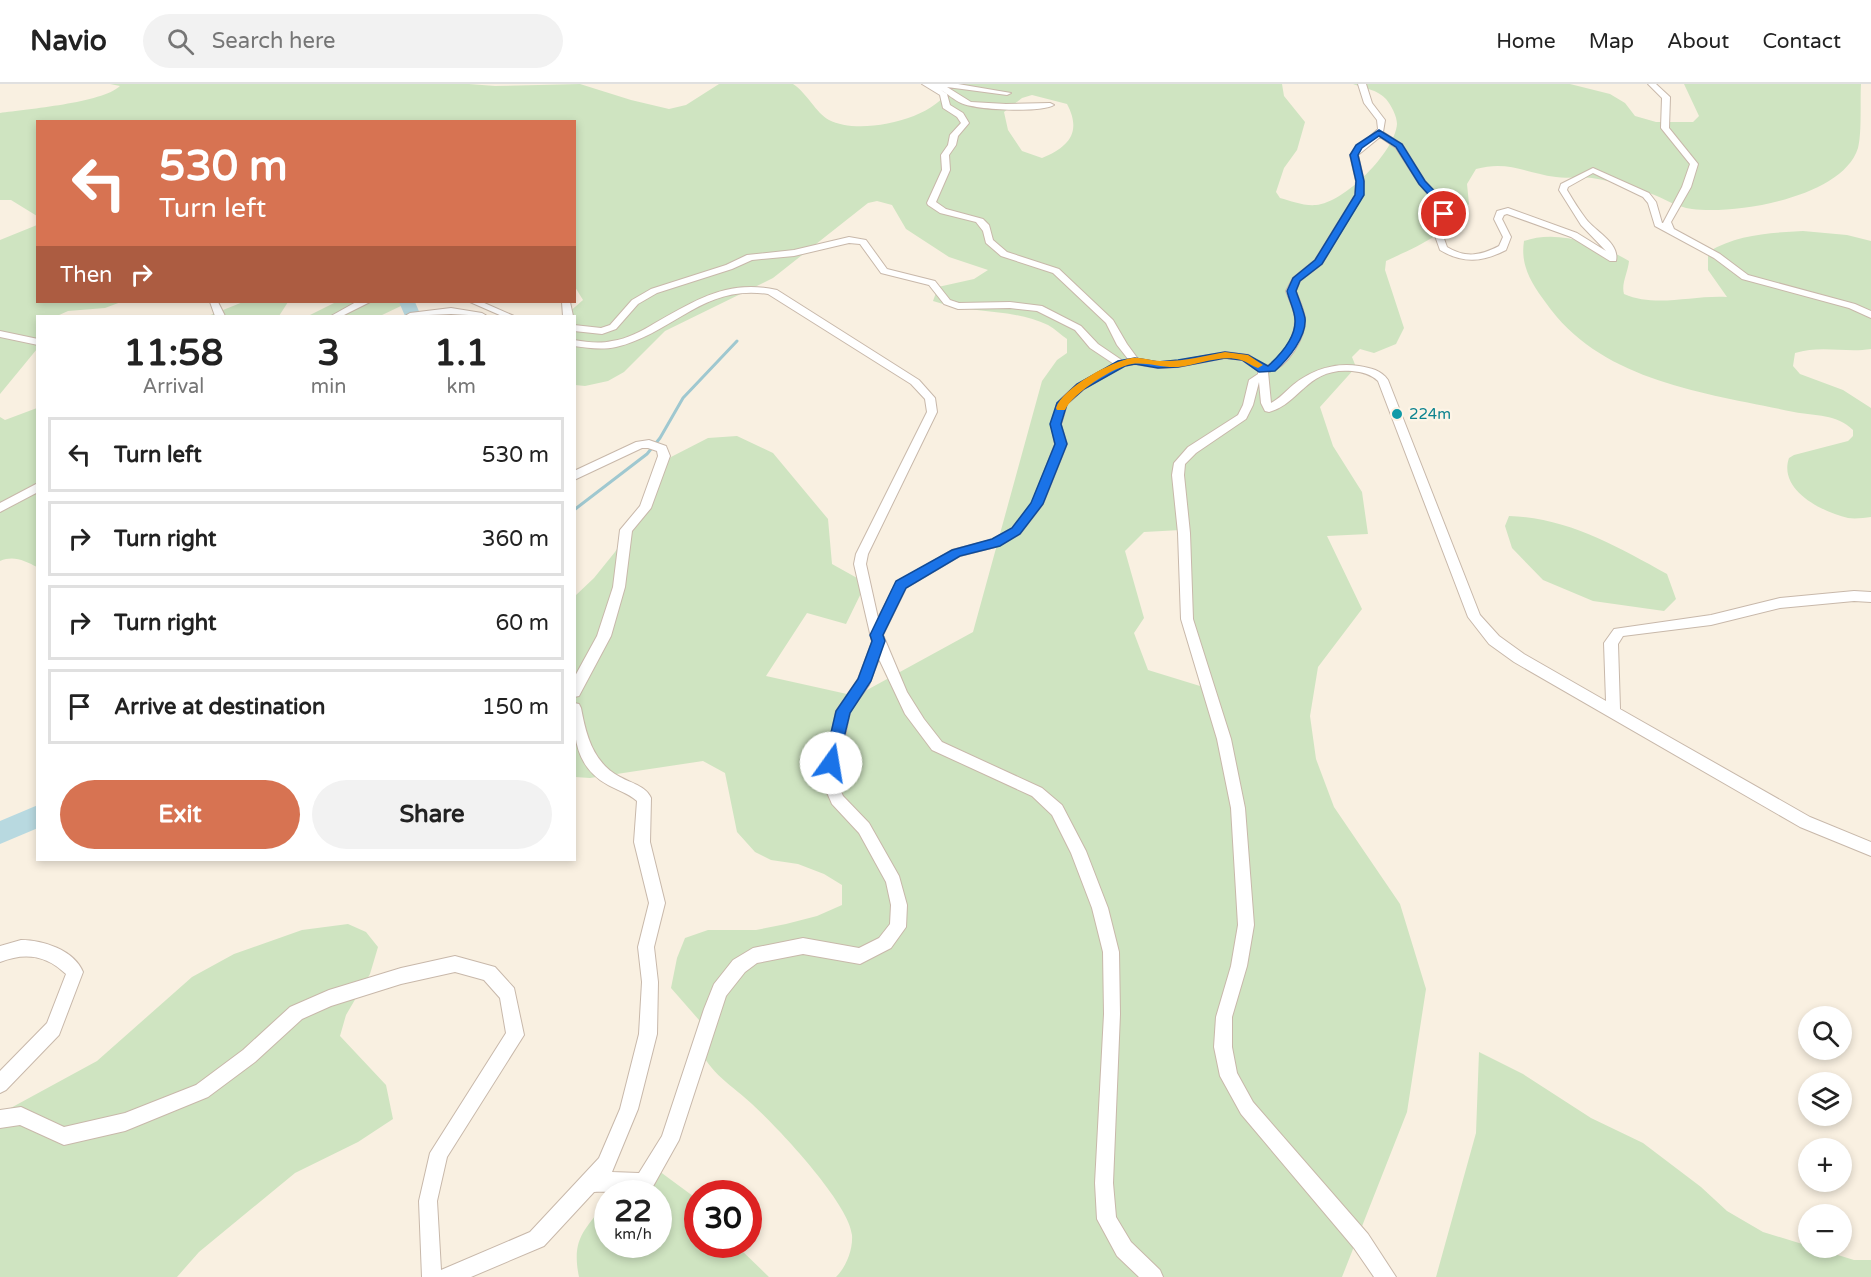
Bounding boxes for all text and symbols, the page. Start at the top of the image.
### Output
search box [143,14,563,68]
text: Navio [30,24,107,58]
icon: search [164,25,197,58]
text: Search here [212,28,336,54]
text: Home [1496,29,1556,54]
text: Map [1589,29,1634,54]
text: About [1667,29,1729,54]
text: Contact [1762,29,1841,54]
text: 530 m [159,141,288,192]
icon: left [60,144,138,222]
pin [1418,188,1469,239]
text: Turn left [159,192,266,225]
icon: arrive [1427,197,1460,230]
icon: right [125,258,158,291]
text: Then [60,262,113,288]
text: 11:58 [124,332,223,375]
text: 3 [317,332,340,375]
text: 1.1 [434,332,488,375]
text: Arrival [143,375,204,399]
text: min [311,375,346,399]
text: km [447,375,476,399]
place label: 224m [1409,405,1451,423]
marker: 224m [1390,407,1404,421]
icon: left [63,438,96,471]
text: Turn left [114,442,202,468]
text: 530 m [482,442,549,468]
icon: right [63,522,96,555]
text: Turn right [114,526,216,552]
text: 360 m [482,526,549,552]
icon: right [63,606,96,639]
text: Turn right [114,610,216,636]
text: 60 m [495,610,549,636]
icon: arrive [63,690,96,723]
text: Arrive at destination [114,694,325,720]
text: 150 m [482,694,549,720]
position arrow [799,731,863,795]
button: Exit [60,780,300,849]
button: Share [312,780,552,849]
map controls [1798,1006,1852,1258]
button: search [1798,1006,1852,1060]
button: layers [1798,1072,1852,1126]
button: + [1798,1138,1852,1192]
speed limit sign: 30 [684,1180,762,1258]
text: 22 [614,1193,652,1230]
button: − [1798,1204,1852,1258]
text: km/h [614,1225,652,1243]

